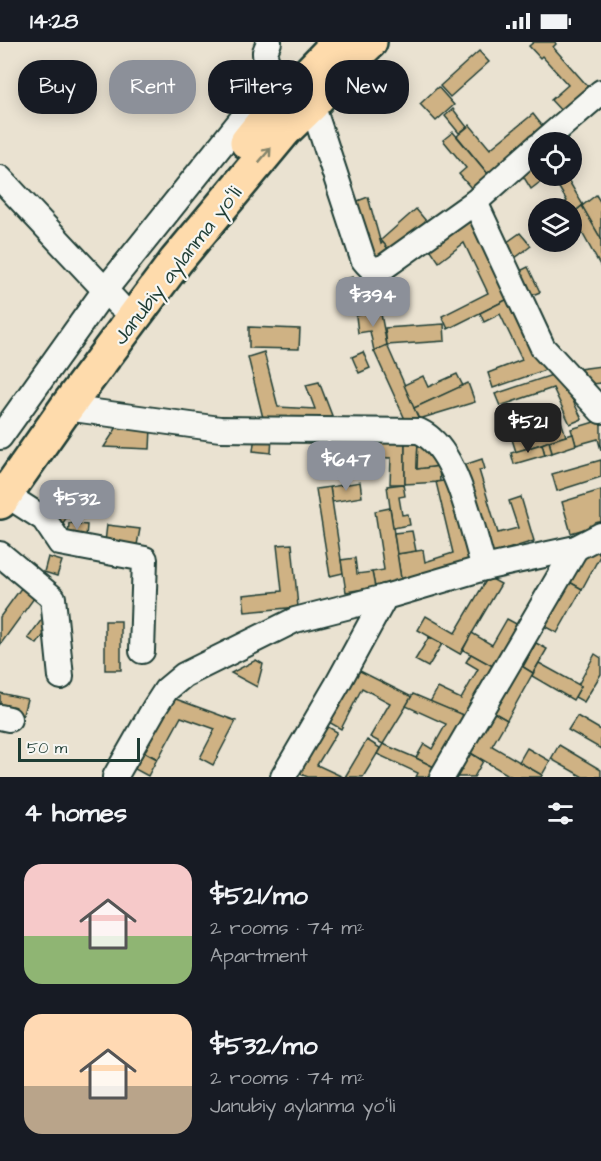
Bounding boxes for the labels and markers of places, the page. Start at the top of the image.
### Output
pin: $394 [337,277,409,328]
pin: $521 [492,403,564,454]
pin: $647 [310,441,382,492]
pin: $532 [41,480,113,531]

